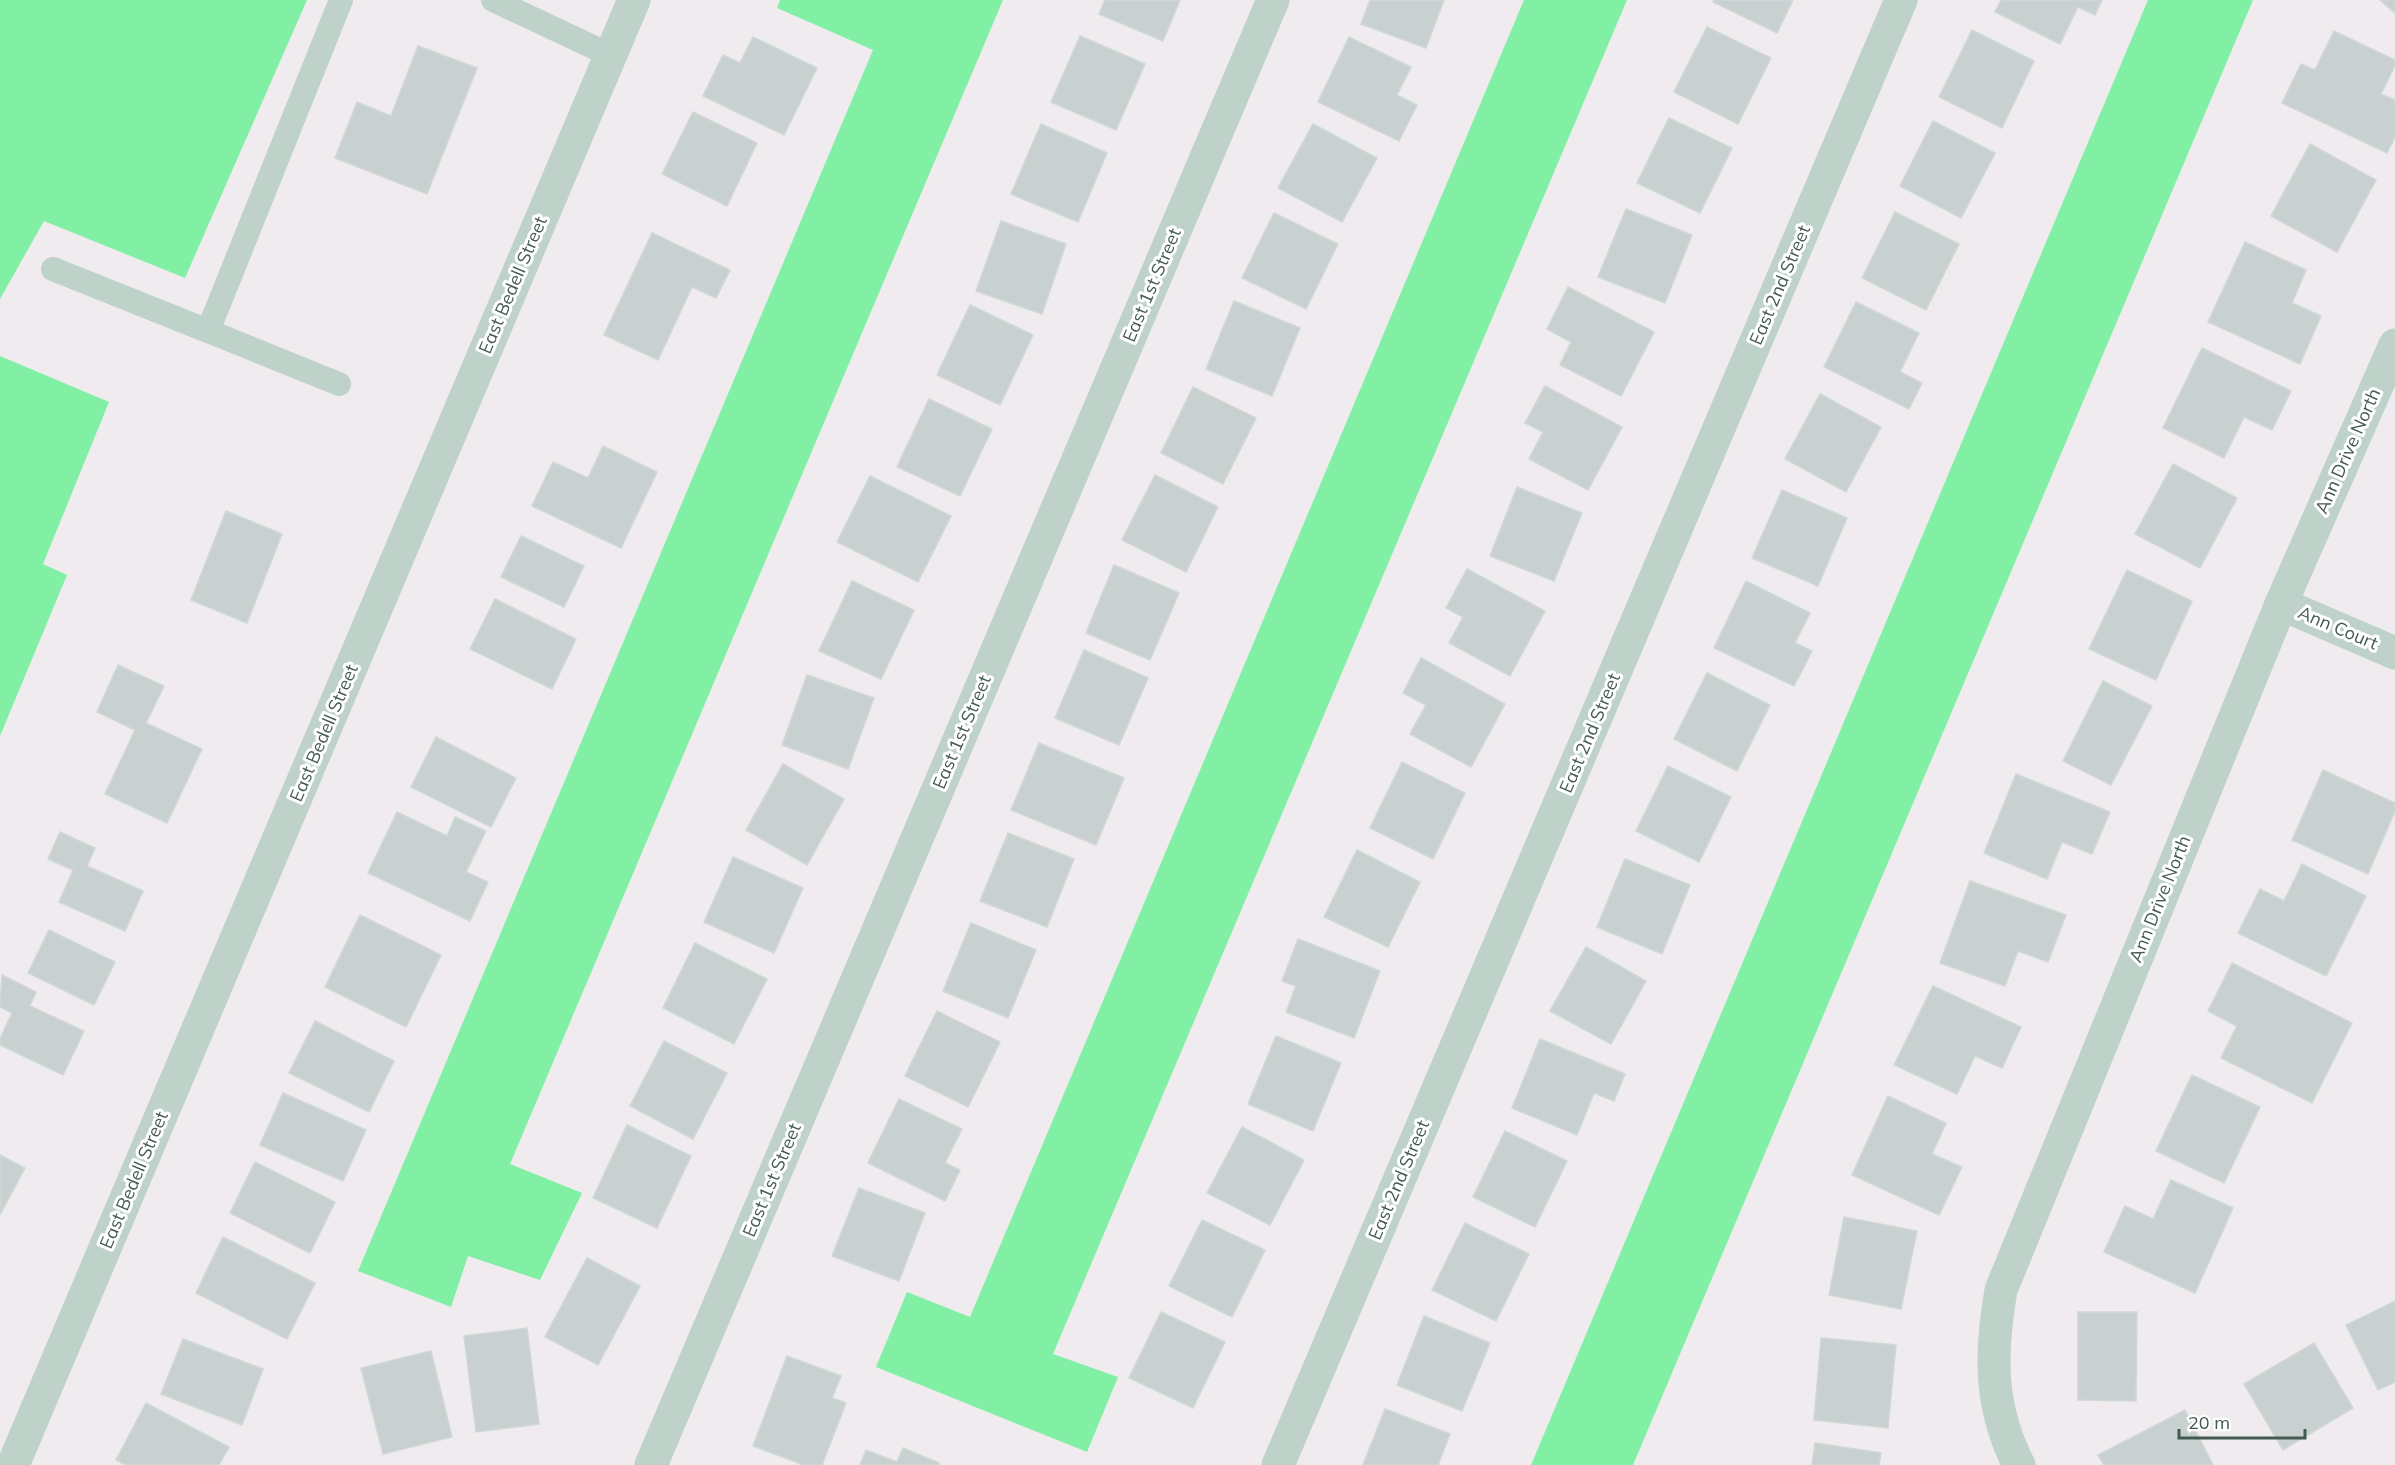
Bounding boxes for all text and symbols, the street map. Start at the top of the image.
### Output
street label: East Bedell Street [473,213,552,357]
street label: East 2nd Street [1744,222,1815,348]
street label: East 1st Street [1117,224,1186,345]
street label: Ann Drive North [2310,385,2385,517]
street label: Ann Court [2295,600,2382,655]
street label: East Bedell Street [284,661,363,805]
street label: East 2nd Street [1554,670,1625,796]
street label: East 1st Street [927,671,996,792]
street label: Ann Drive North [2124,832,2195,966]
street label: East Bedell Street [94,1108,173,1252]
street label: East 2nd Street [1363,1117,1434,1243]
street label: East 1st Street [737,1119,806,1240]
scale bar [2179,1402,2305,1440]
text: 20 m [2188,1411,2230,1434]

